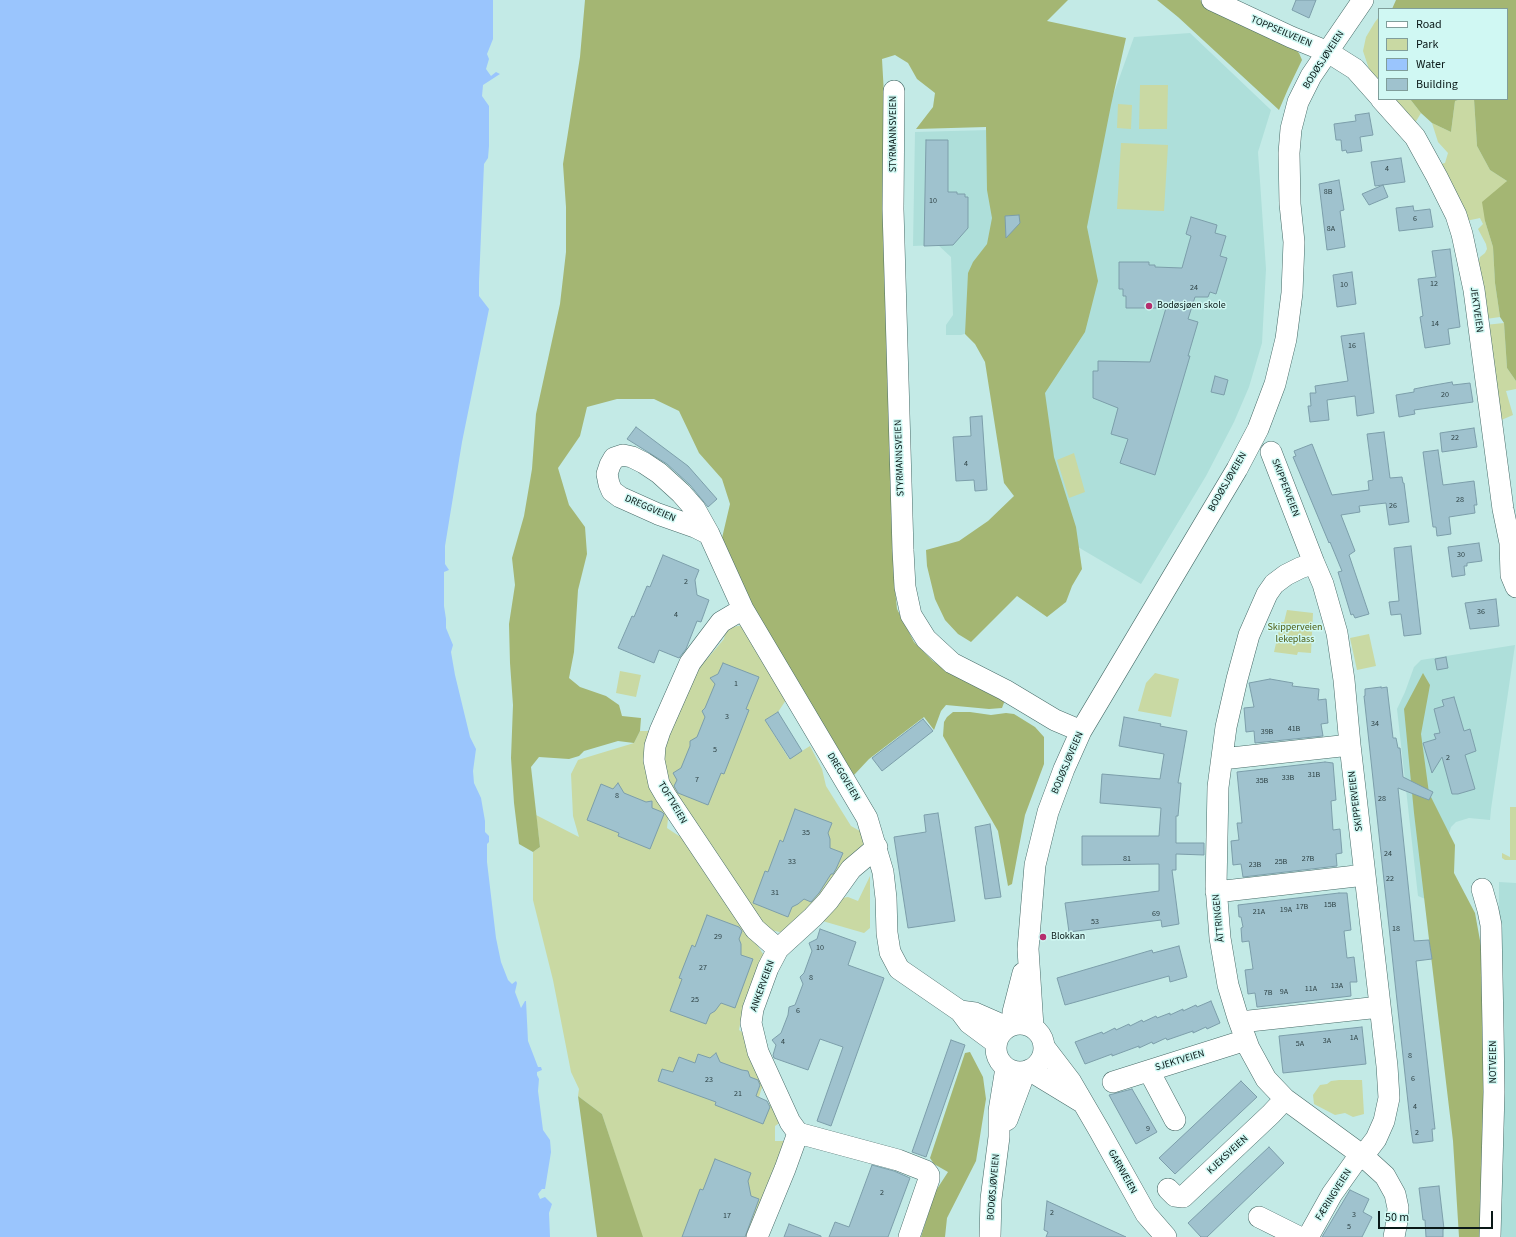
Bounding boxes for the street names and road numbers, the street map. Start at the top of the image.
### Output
street label: TOPPSEILVEIEN [1249,14,1313,50]
street label: BODØSJØVEIEN [1301,29,1347,91]
street label: STYRMANNSVEIEN [888,96,900,172]
street label: JEKTVEIEN [1467,286,1485,334]
street label: STYRMANNSVEIEN [893,420,907,496]
street label: BODØSJØVEIEN [1206,450,1250,514]
street label: SKIPPERVEIEN [1268,457,1302,519]
street label: DREGGVEIEN [623,493,677,525]
street label: BODØSJØVEIEN [1049,730,1087,796]
street label: DREGGVEIEN [824,751,862,803]
street label: SKIPPERVEIEN [1346,770,1366,832]
street label: TOFTVEIEN [655,780,689,826]
street label: ÅTTRINGEN [1211,893,1227,943]
street label: ANKERVEIEN [748,959,778,1013]
street label: NOTVEIEN [1488,1040,1500,1084]
street label: SJEKTVEIEN [1154,1048,1206,1074]
street label: KJEKSVEIEN [1205,1133,1251,1177]
street label: GARNVEIEN [1105,1148,1139,1196]
street label: BODØSJØVEIEN [985,1153,1003,1221]
street label: FÆRINGVEIEN [1313,1167,1355,1223]

